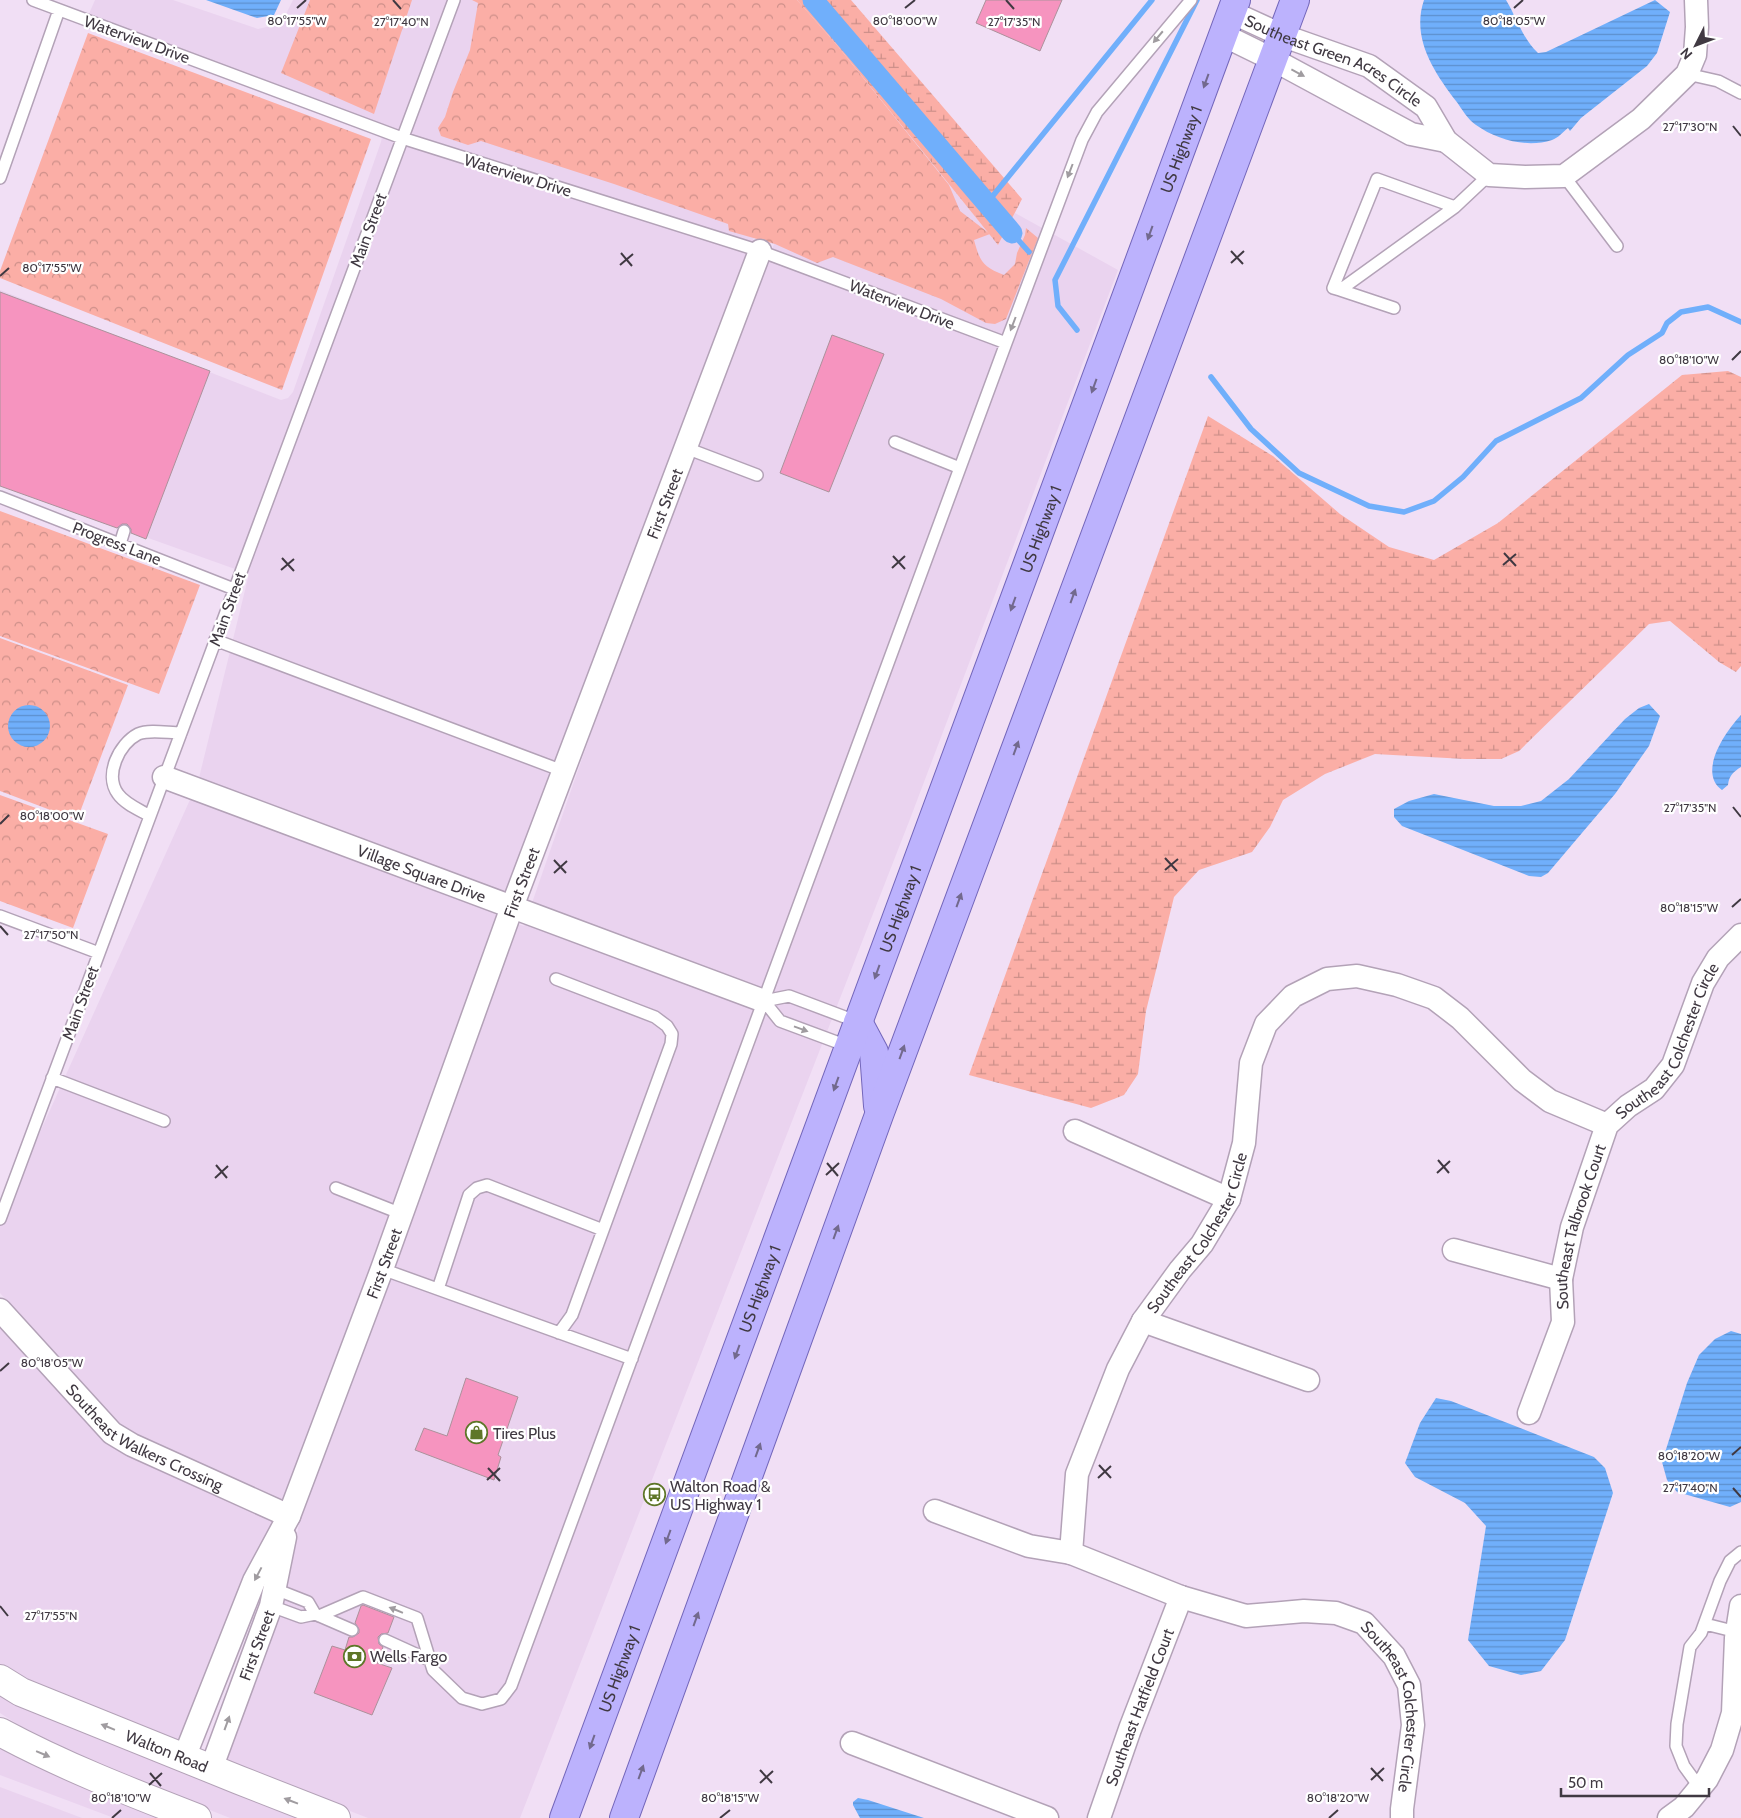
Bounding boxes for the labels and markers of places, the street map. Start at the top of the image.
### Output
shop icon: Tires Plus [465,1421,489,1445]
place label: Tires Plus [493,1424,556,1443]
place label: Walton Road & US Highway 1 [670,1477,771,1514]
bus stop icon: Walton Road & US Highway 1 [642,1483,666,1507]
bank icon: Wells Fargo [342,1644,366,1668]
place label: Wells Fargo [370,1647,448,1666]

